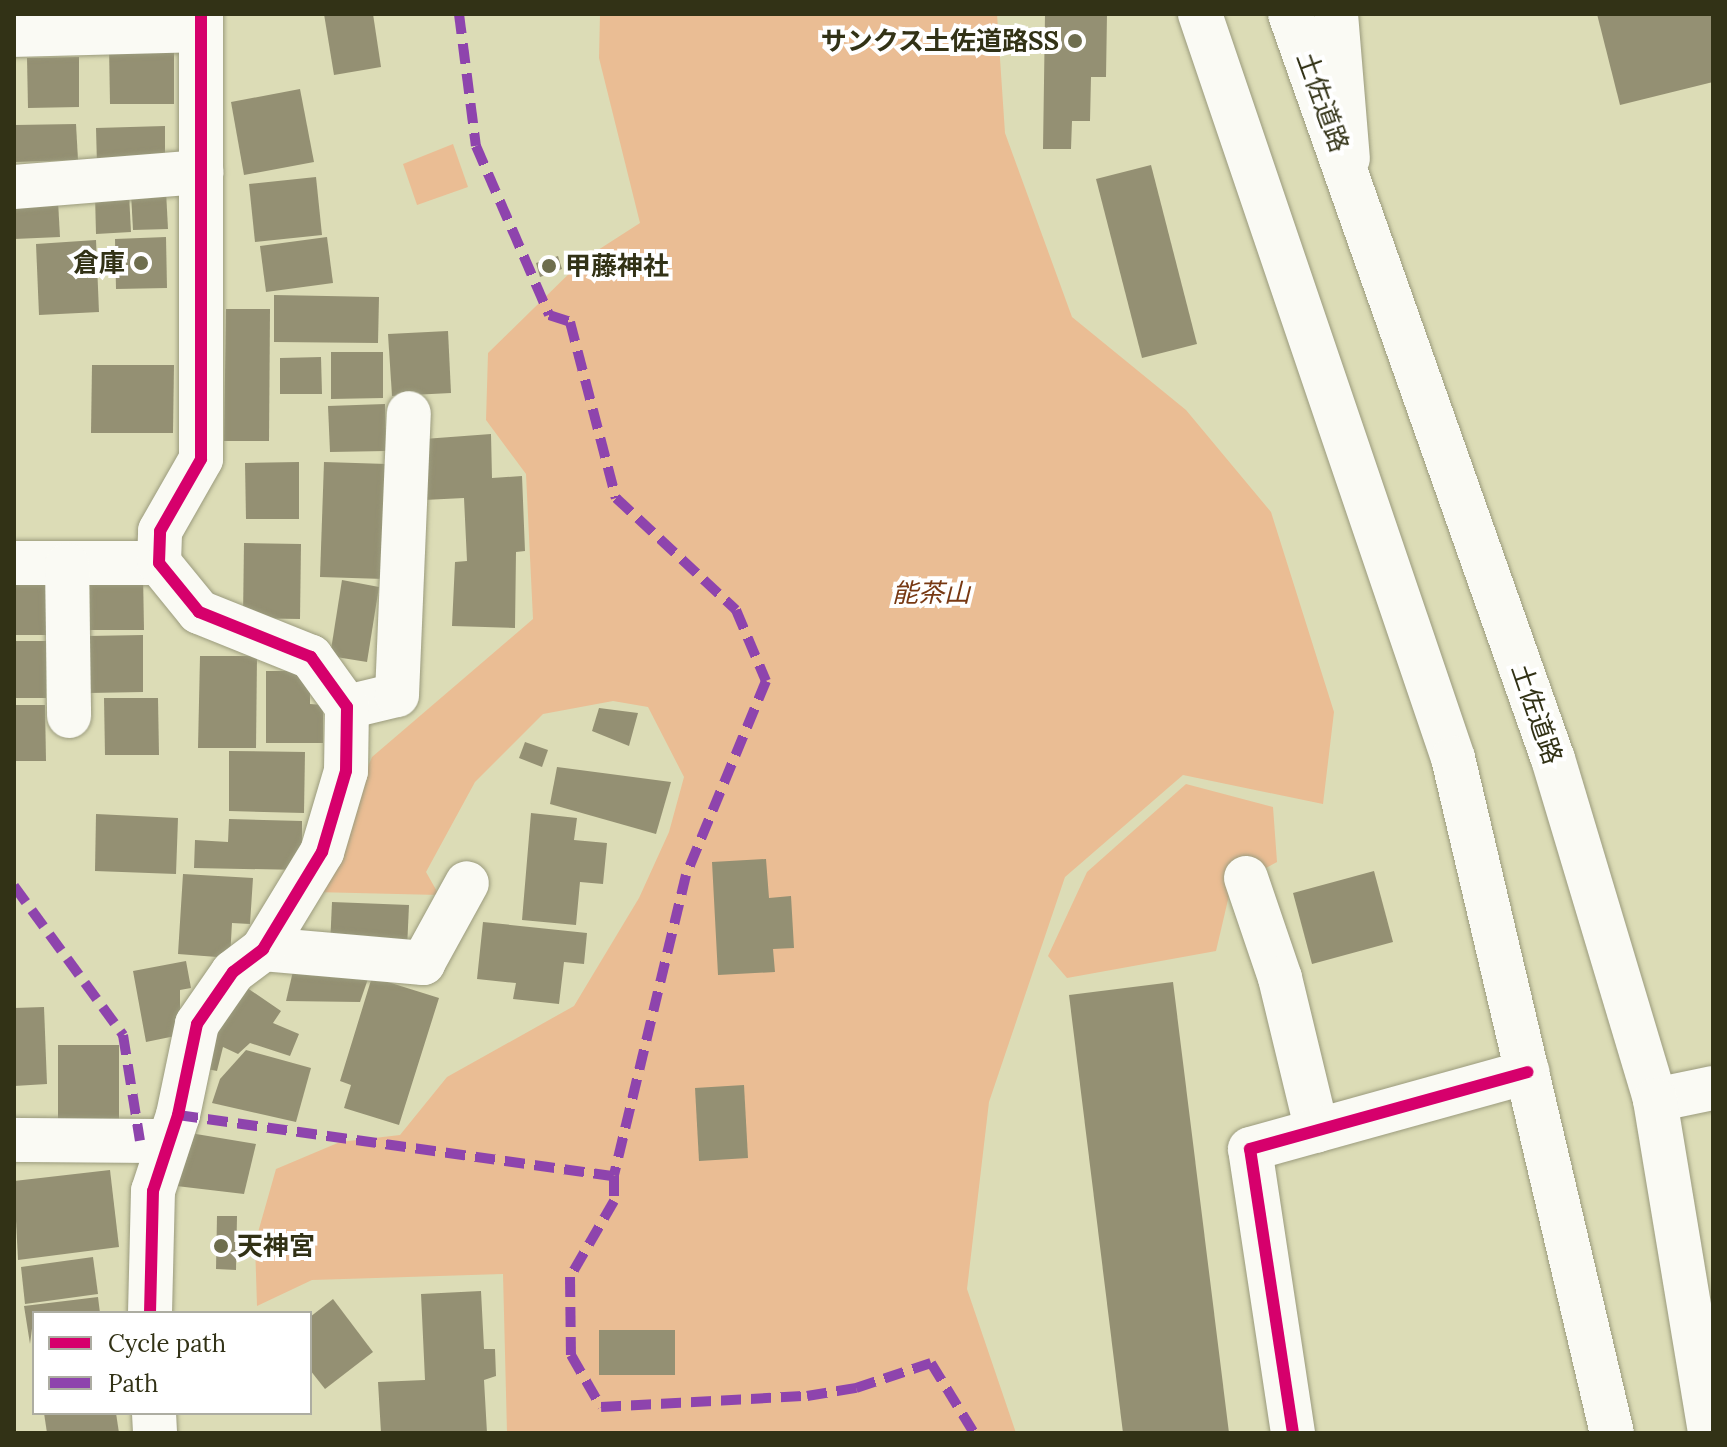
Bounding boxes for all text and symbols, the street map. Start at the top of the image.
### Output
place label: サンクス土佐道路SS [820,25,1059,57]
marker: サンクス土佐道路SS [1066,32,1084,50]
street label: 土佐道路 [1291,48,1355,156]
place label: 倉庫 [73,247,125,279]
place label: 甲藤神社 [565,250,669,282]
marker: 倉庫 [132,254,150,272]
marker: 甲藤神社 [540,257,558,275]
park label: 能茶山 [892,577,970,609]
street label: 土佐道路 [1505,660,1569,768]
place label: 天神宮 [237,1230,315,1262]
marker: 天神宮 [212,1237,230,1255]
legend [32,1311,312,1415]
text: Cycle path [108,1328,226,1359]
text: Path [108,1368,158,1399]

